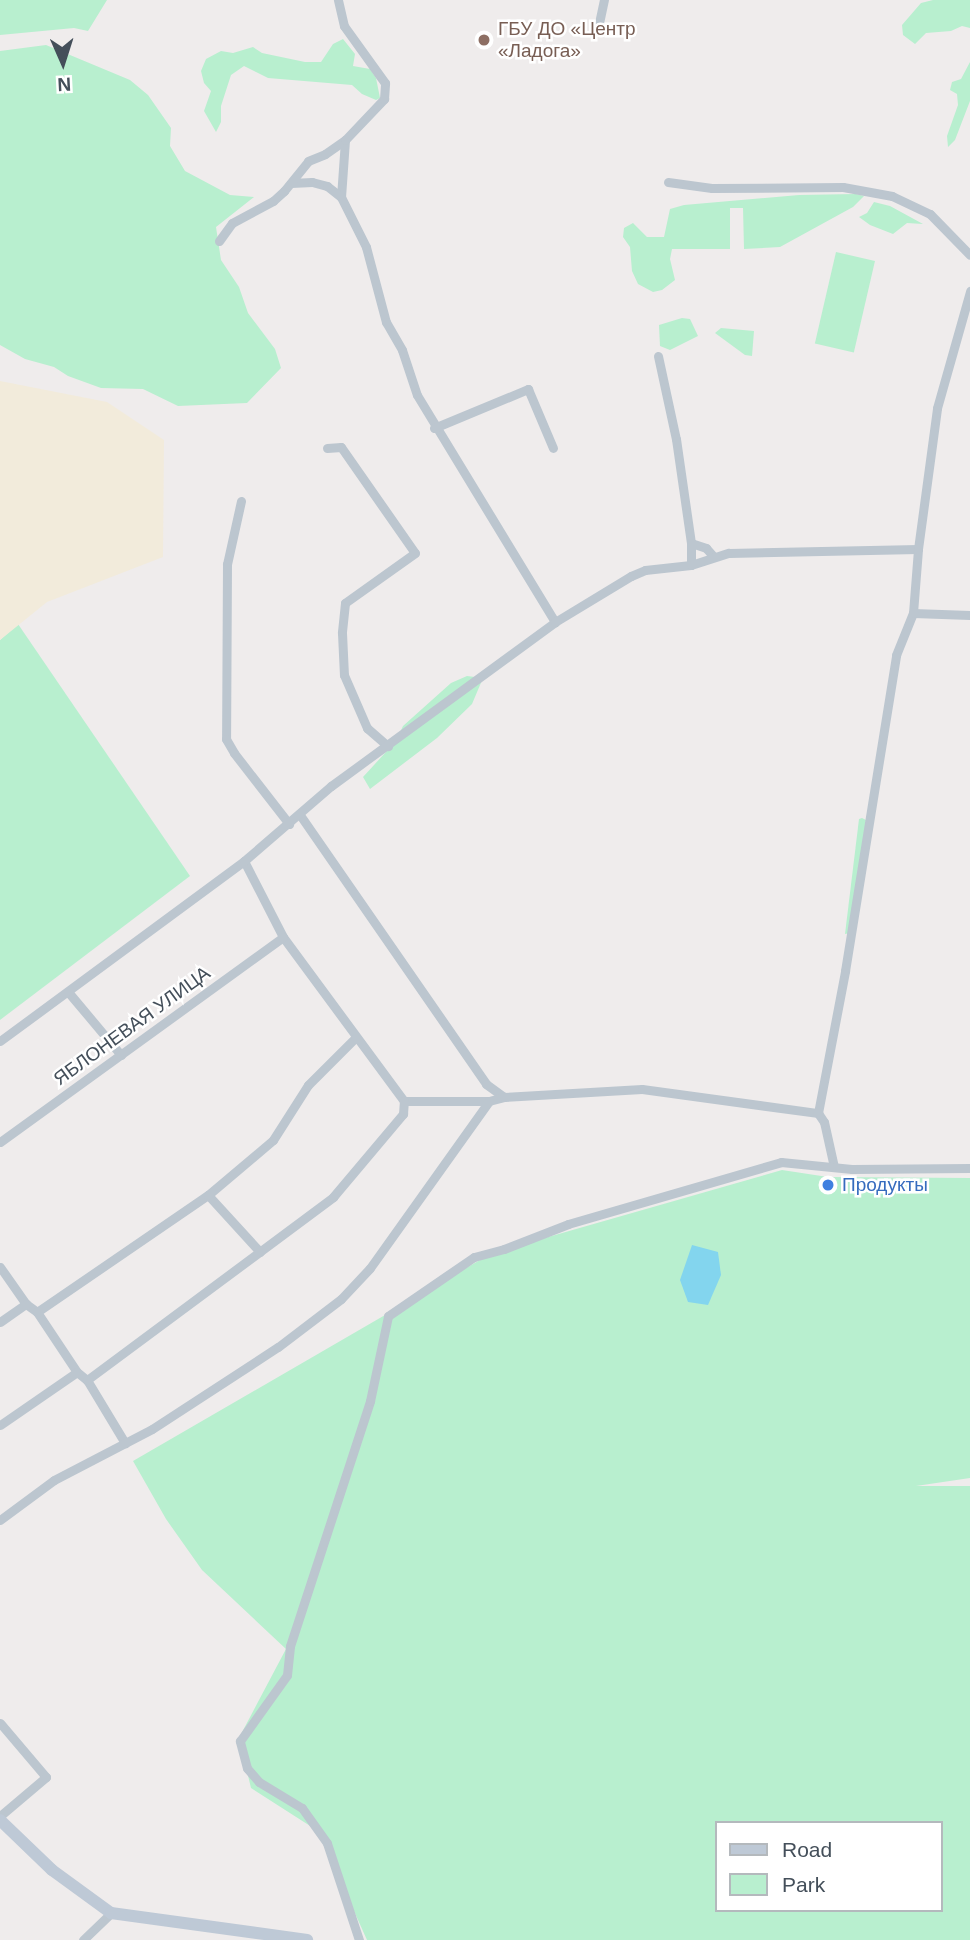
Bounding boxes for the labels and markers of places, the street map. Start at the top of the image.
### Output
place label: ГБУ ДО «Центр «Ладога» [498,18,636,62]
marker: ГБУ ДО «Центр «Ладога» [476,32,492,48]
place label: Продукты [842,1174,928,1196]
marker: Продукты [820,1177,836,1193]

